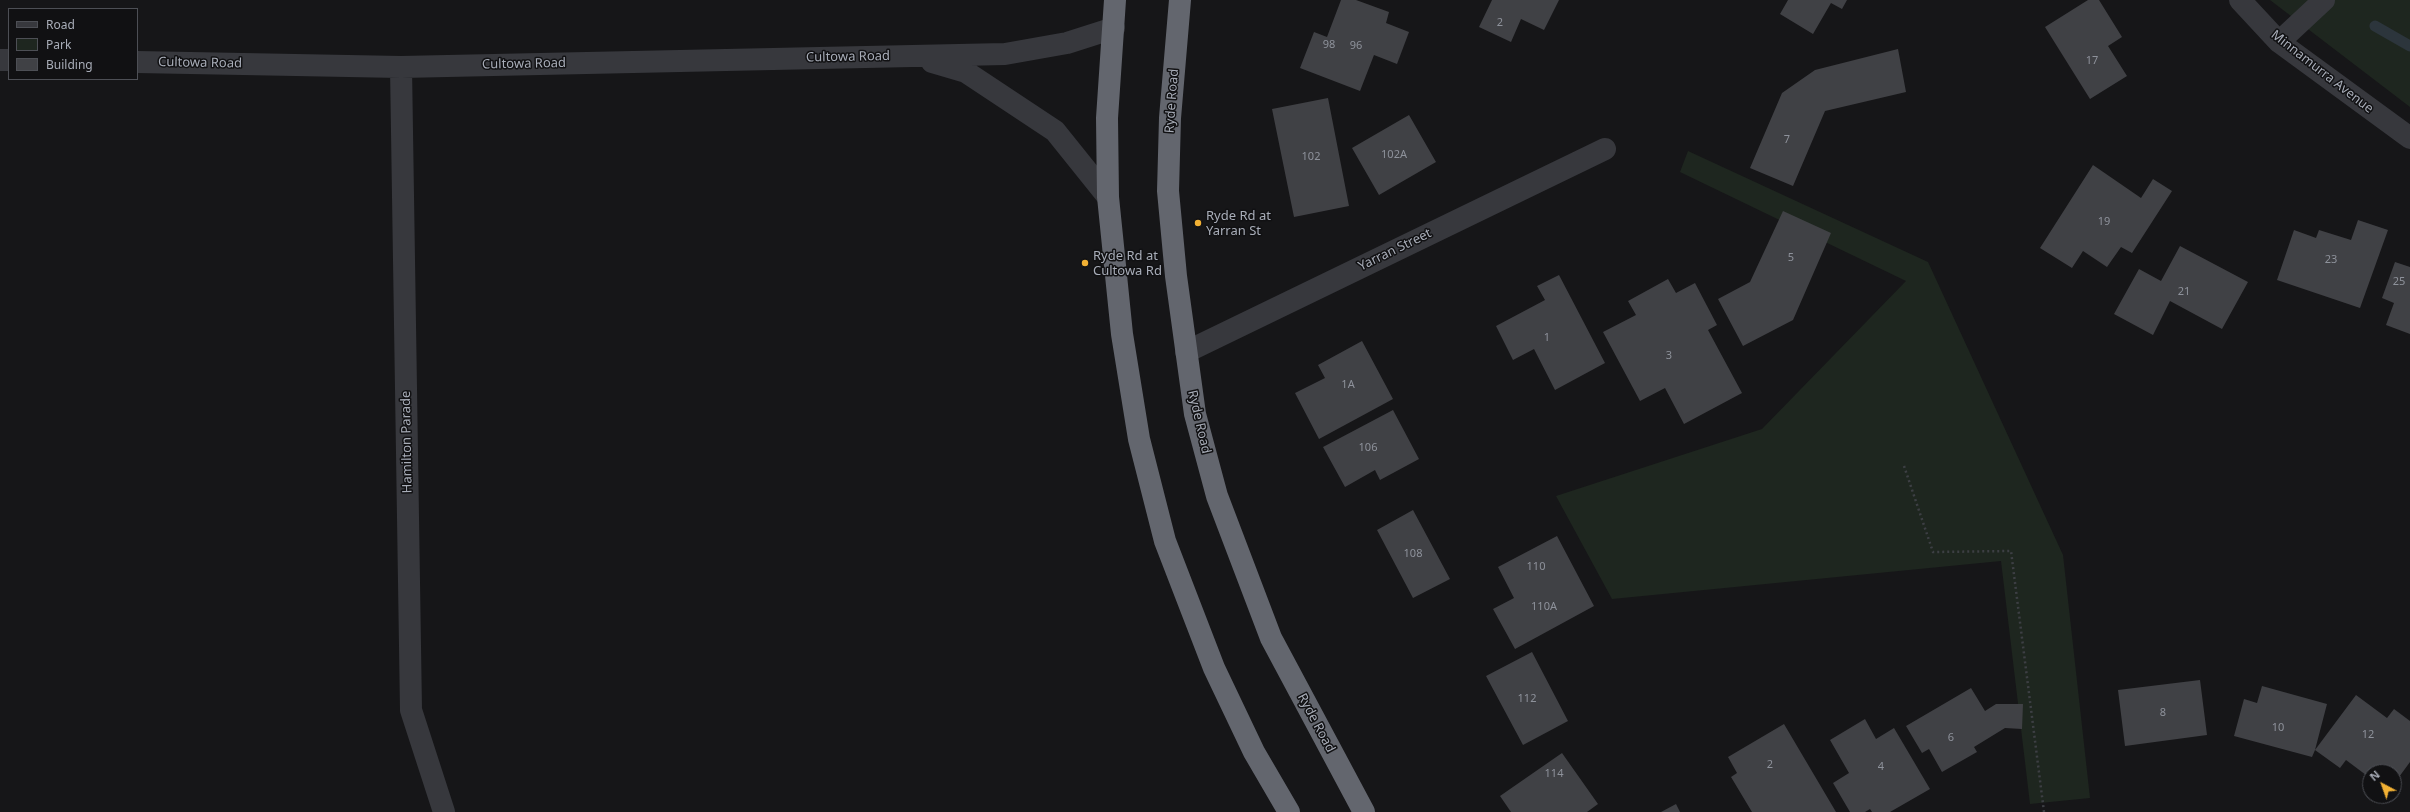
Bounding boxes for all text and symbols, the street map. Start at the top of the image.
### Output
legend [8,8,138,80]
text: Road [46,16,75,33]
house number: 2 [1497,16,1503,30]
street label: Minnamurra Avenue [2268,27,2376,117]
text: Park [46,36,71,53]
house number: 98 [1323,38,1335,52]
house number: 96 [1350,39,1362,53]
street label: Cultowa Road [806,48,890,66]
street label: Cultowa Road [158,54,242,72]
house number: 17 [2086,54,2098,68]
street label: Cultowa Road [482,55,566,73]
text: Building [46,56,93,73]
street label: Ryde Road [1162,68,1182,134]
house number: 7 [1784,133,1790,147]
house number: 102A [1381,148,1407,162]
house number: 102 [1302,150,1320,164]
place label: Ryde Rd at Yarran St [1206,208,1271,239]
house number: 19 [2098,215,2110,229]
marker: Ryde Rd at Yarran St [1193,218,1203,228]
street label: Yarran Street [1356,226,1434,274]
place label: Ryde Rd at Cultowa Rd [1093,248,1162,279]
house number: 5 [1788,251,1794,265]
house number: 23 [2325,253,2337,267]
marker: Ryde Rd at Cultowa Rd [1080,258,1090,268]
house number: 25 [2393,275,2405,289]
house number: 21 [2178,285,2190,299]
house number: 1 [1544,331,1550,345]
house number: 3 [1666,349,1672,363]
house number: 1A [1341,378,1355,392]
street label: Ryde Road [1184,389,1214,455]
street label: Hamilton Parade [398,391,416,493]
house number: 106 [1359,441,1377,455]
house number: 108 [1404,547,1422,561]
house number: 110 [1527,560,1545,574]
house number: 110A [1531,600,1557,614]
street label: Ryde Road [1294,691,1338,755]
house number: 112 [1518,692,1536,706]
house number: 8 [2160,706,2166,720]
house number: 10 [2272,721,2284,735]
house number: 12 [2362,728,2374,742]
house number: 6 [1948,731,1954,745]
house number: 2 [1767,758,1773,772]
house number: 4 [1878,760,1884,774]
north arrow [2362,764,2402,804]
house number: 114 [1545,767,1563,781]
text: N [2366,767,2383,784]

